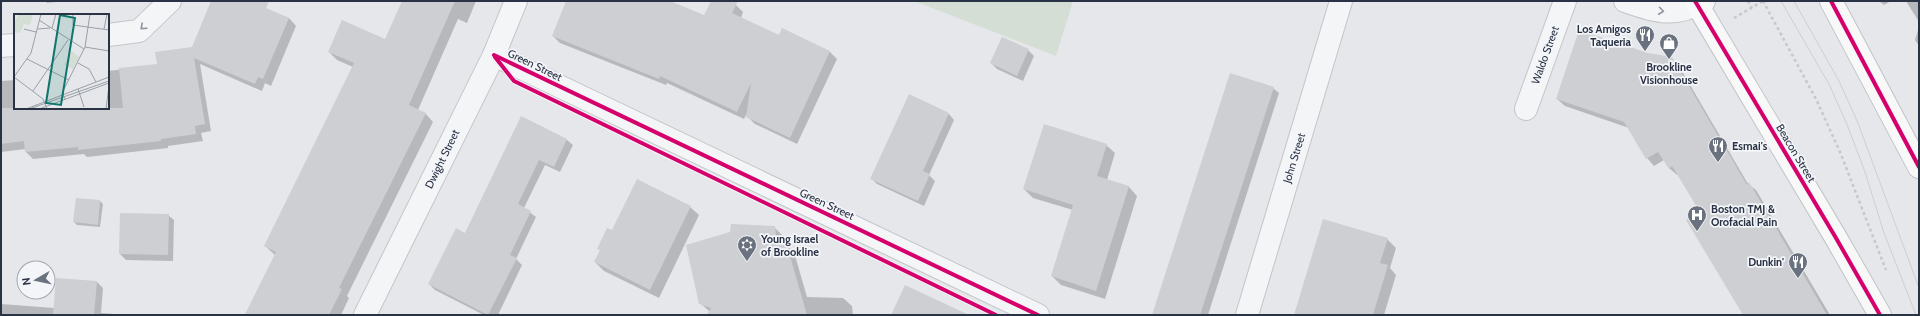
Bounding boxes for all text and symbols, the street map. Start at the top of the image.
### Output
one-way arrow [1658,7,1664,16]
inset map [14,14,109,109]
one-way arrow [140,22,148,30]
place label: Los Amigos Taqueria [1577,22,1632,49]
street label: Waldo Street [1528,24,1562,86]
restaurant icon: Los Amigos Taqueria [1634,24,1656,52]
shop icon: Brookline Visionhouse [1658,32,1680,60]
street label: Green Street [505,46,565,84]
place label: Brookline Visionhouse [1640,60,1698,87]
street label: Beacon Street [1773,121,1819,185]
street label: Dwight Street [422,127,462,191]
street label: John Street [1279,131,1308,186]
restaurant icon: Esmai's [1707,135,1729,163]
place label: Esmai's [1732,139,1768,153]
street label: Green Street [797,185,857,223]
place label: Boston TMJ & Orofacial Pain [1711,202,1777,229]
hospital icon: Boston TMJ & Orofacial Pain [1686,204,1708,232]
place label: Young Israel of Brookline [760,232,819,259]
synagogue icon: Young Israel of Brookline [736,234,758,262]
restaurant icon: Dunkin' [1787,251,1809,279]
place label: Dunkin' [1748,255,1784,269]
north arrow [16,260,56,300]
text: N [19,277,34,287]

